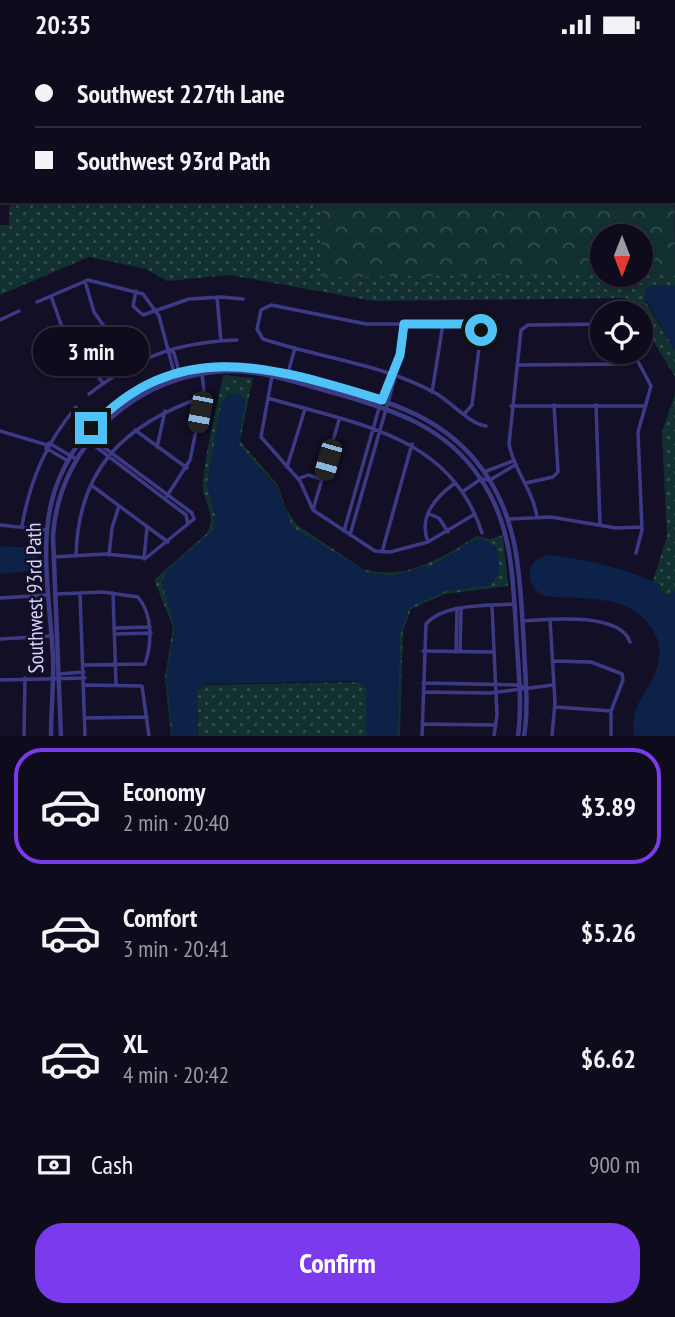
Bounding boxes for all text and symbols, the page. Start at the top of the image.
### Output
text: 20:35 [35,8,91,41]
text: Southwest 227th Lane [77,77,285,110]
text: Southwest 93rd Path [77,144,270,177]
north arrow [590,224,653,287]
map controls [590,224,653,364]
button: locate [590,301,653,364]
route start [465,314,497,346]
callout: 3 min [33,327,149,375]
text: 3 min [68,337,114,366]
car [186,389,215,435]
route end [75,412,107,444]
car [313,437,344,483]
street label: Southwest 93rd Path [20,522,49,674]
icon: car [39,775,102,838]
text: Economy [123,775,205,808]
text: $3.89 [581,790,636,823]
text: 2 min · 20:40 [123,808,229,837]
icon: car [39,901,102,964]
text: Comfort [123,901,197,934]
text: $5.26 [581,916,636,949]
text: 3 min · 20:41 [123,934,229,963]
icon: car [39,1027,102,1090]
text: XL [123,1027,148,1060]
text: $6.62 [581,1042,636,1075]
text: 4 min · 20:42 [123,1060,229,1089]
icon: cash [35,1146,73,1184]
text: Cash [91,1148,133,1181]
text: 900 m [589,1150,640,1179]
button: Confirm [35,1223,640,1303]

